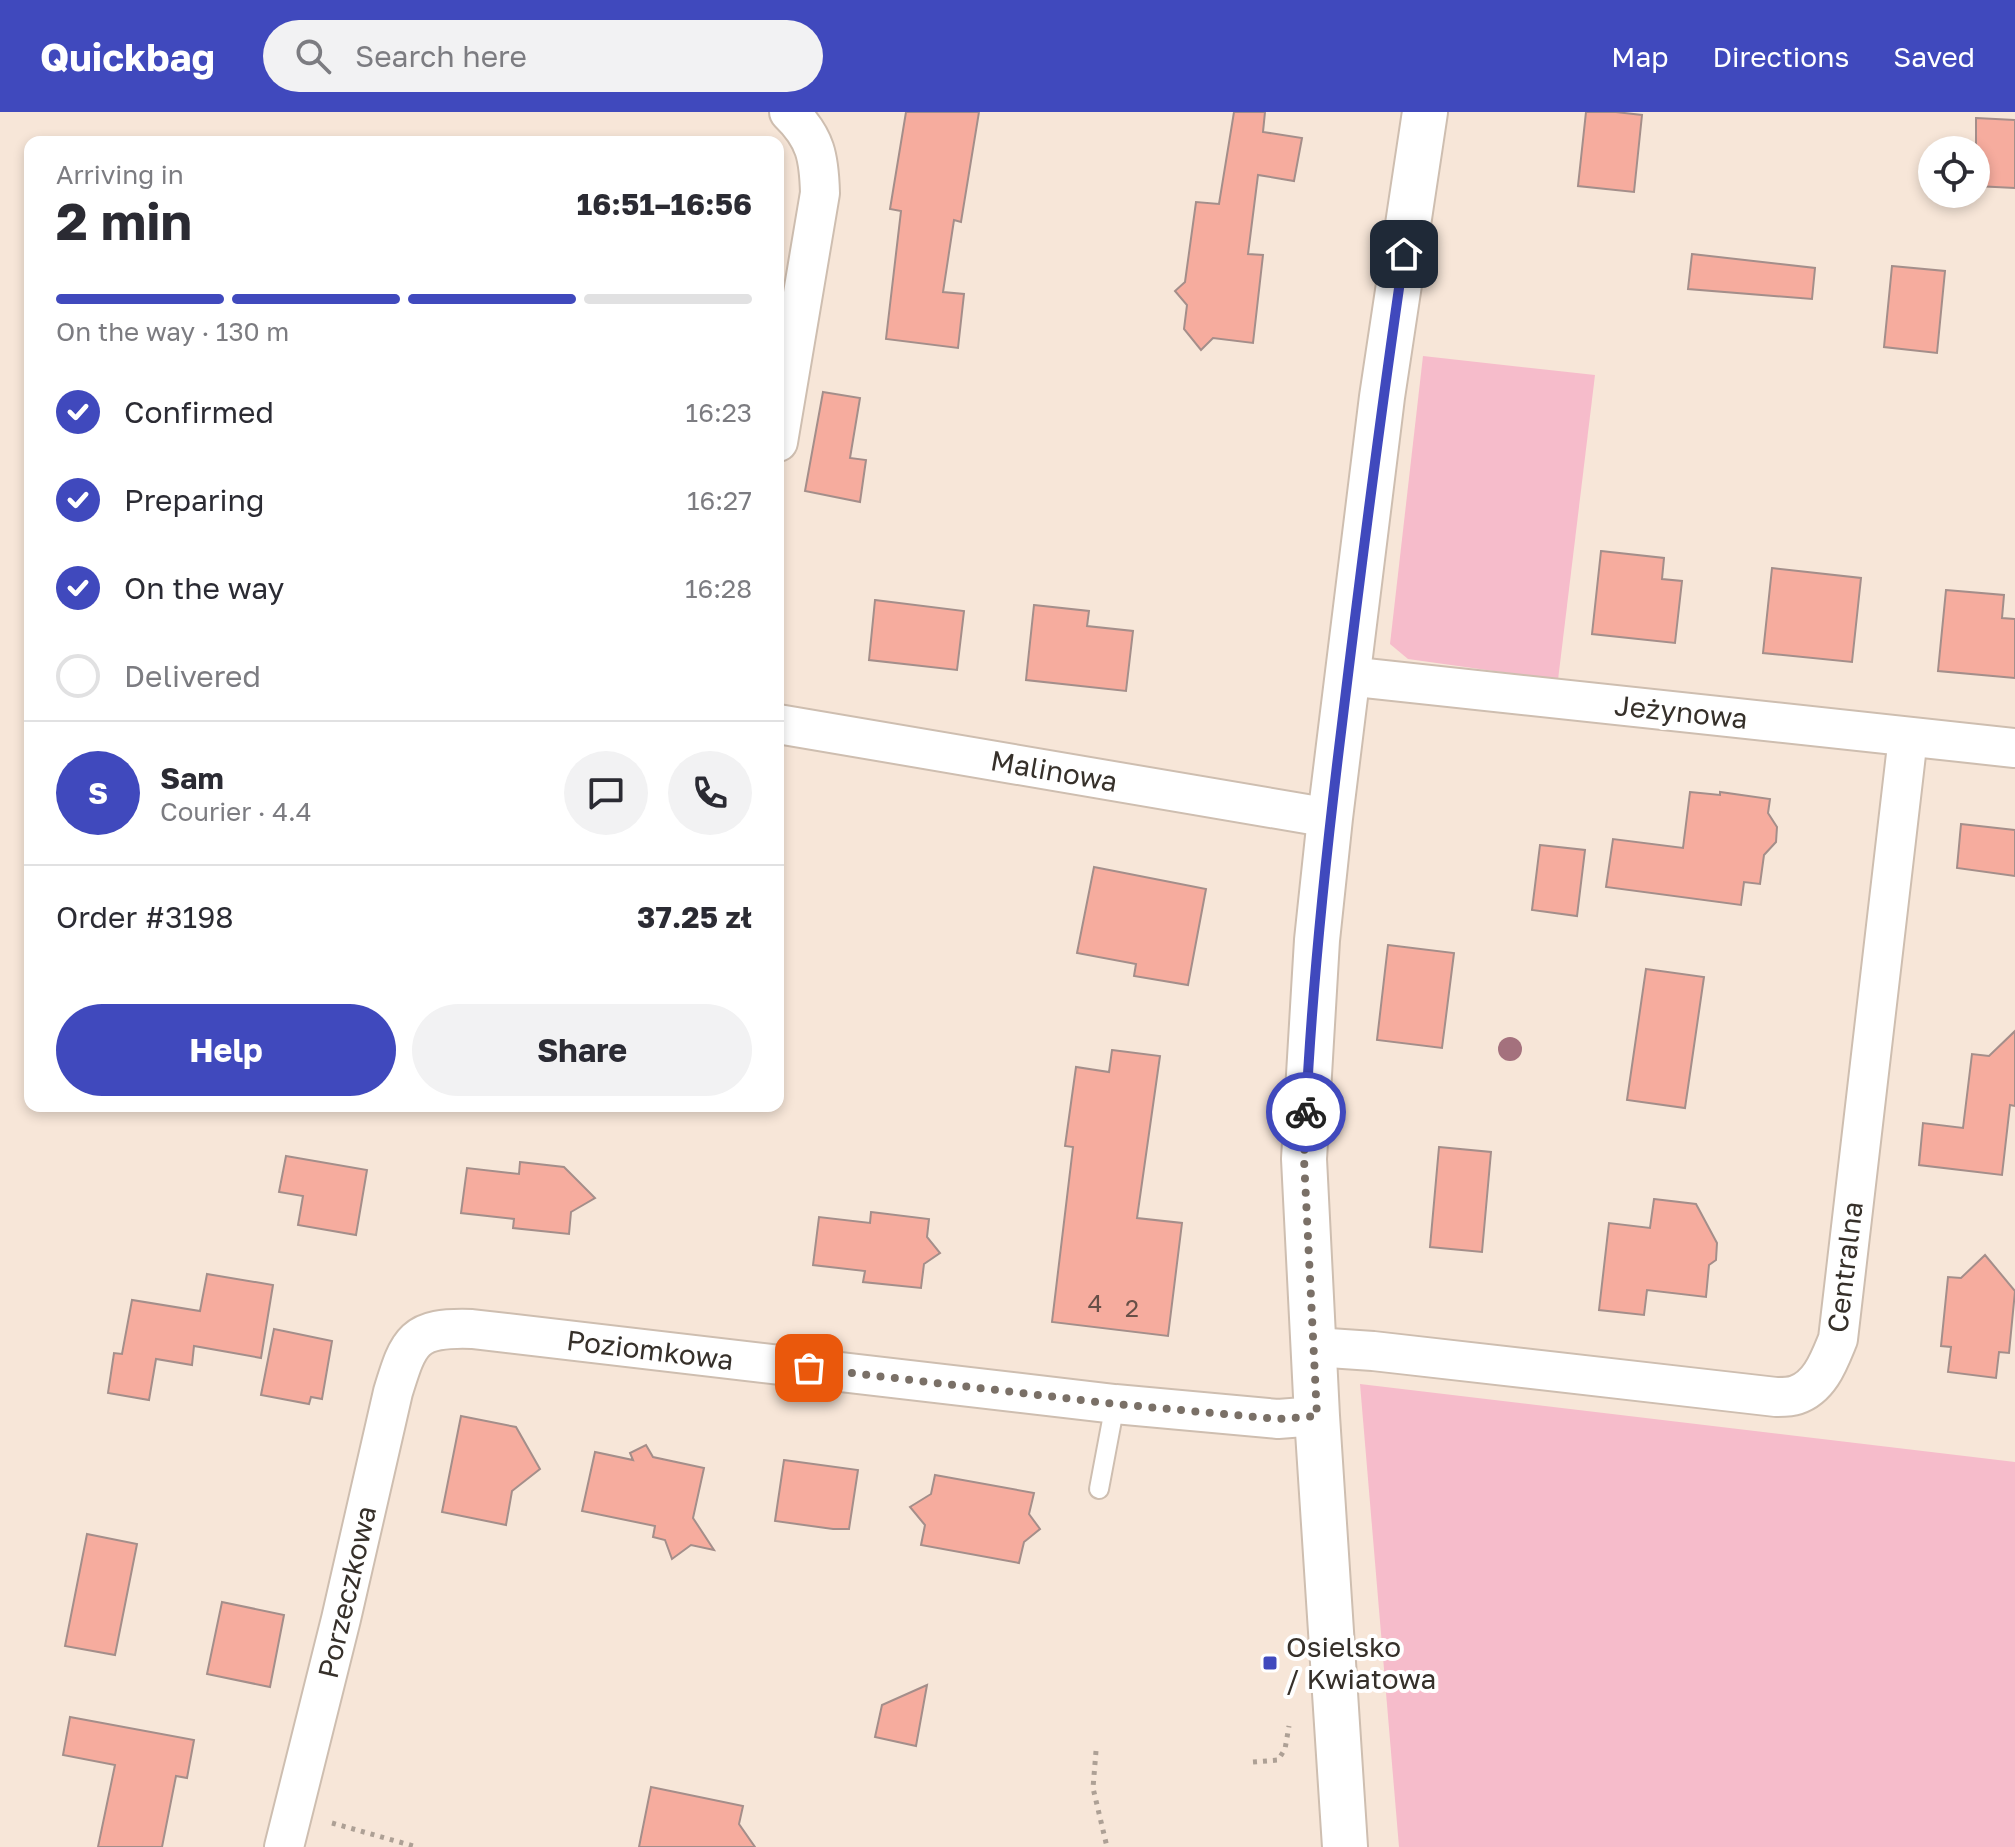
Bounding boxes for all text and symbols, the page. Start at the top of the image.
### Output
search box [263,20,823,92]
text: Quickbag [40,34,215,79]
icon: search [291,34,335,78]
text: Search here [355,38,527,74]
text: Map [1611,40,1668,73]
text: Directions [1712,40,1849,73]
text: Saved [1893,40,1975,73]
map controls [1918,136,1990,208]
button: locate [1918,136,1990,208]
text: Arriving in [56,159,184,190]
text: 16:51–16:56 [577,186,752,222]
text: 2 min [56,189,192,251]
pin [1370,220,1438,288]
icon: home [1382,232,1426,276]
text: On the way · 130 m [56,316,289,347]
icon: check [56,390,100,434]
text: Confirmed [124,394,274,430]
text: 16:23 [686,397,752,428]
icon: check [56,478,100,522]
text: Preparing [124,482,265,518]
text: 16:27 [687,485,752,516]
icon: check [56,566,100,610]
text: On the way [124,570,284,606]
text: 16:28 [685,573,752,604]
text: Delivered [124,658,261,694]
street label: Jeżynowa [1613,688,1749,735]
street label: Malinowa [988,743,1120,798]
button: chat [564,751,648,835]
button: phone [668,751,752,835]
text: Sam [160,760,224,796]
text: S [88,775,108,811]
text: Courier · 4.4 [160,796,312,827]
text: Order #3198 [56,899,234,935]
text: 37.25 zł [637,899,752,935]
button: Help [56,1004,396,1096]
button: Share [412,1004,752,1096]
courier [1266,1072,1346,1152]
icon: bike [1284,1090,1328,1134]
street label: Centralna [1820,1199,1869,1334]
house number: 4 [1088,1288,1102,1317]
house number: 2 [1125,1293,1139,1322]
street label: Poziomkowa [565,1323,735,1376]
pin [775,1334,843,1402]
icon: bag [787,1346,831,1390]
street label: Porzeczkowa [311,1503,382,1681]
place label: Osielsko / Kwiatowa [1286,1630,1436,1695]
marker: Osielsko / Kwiatowa [1261,1654,1279,1672]

